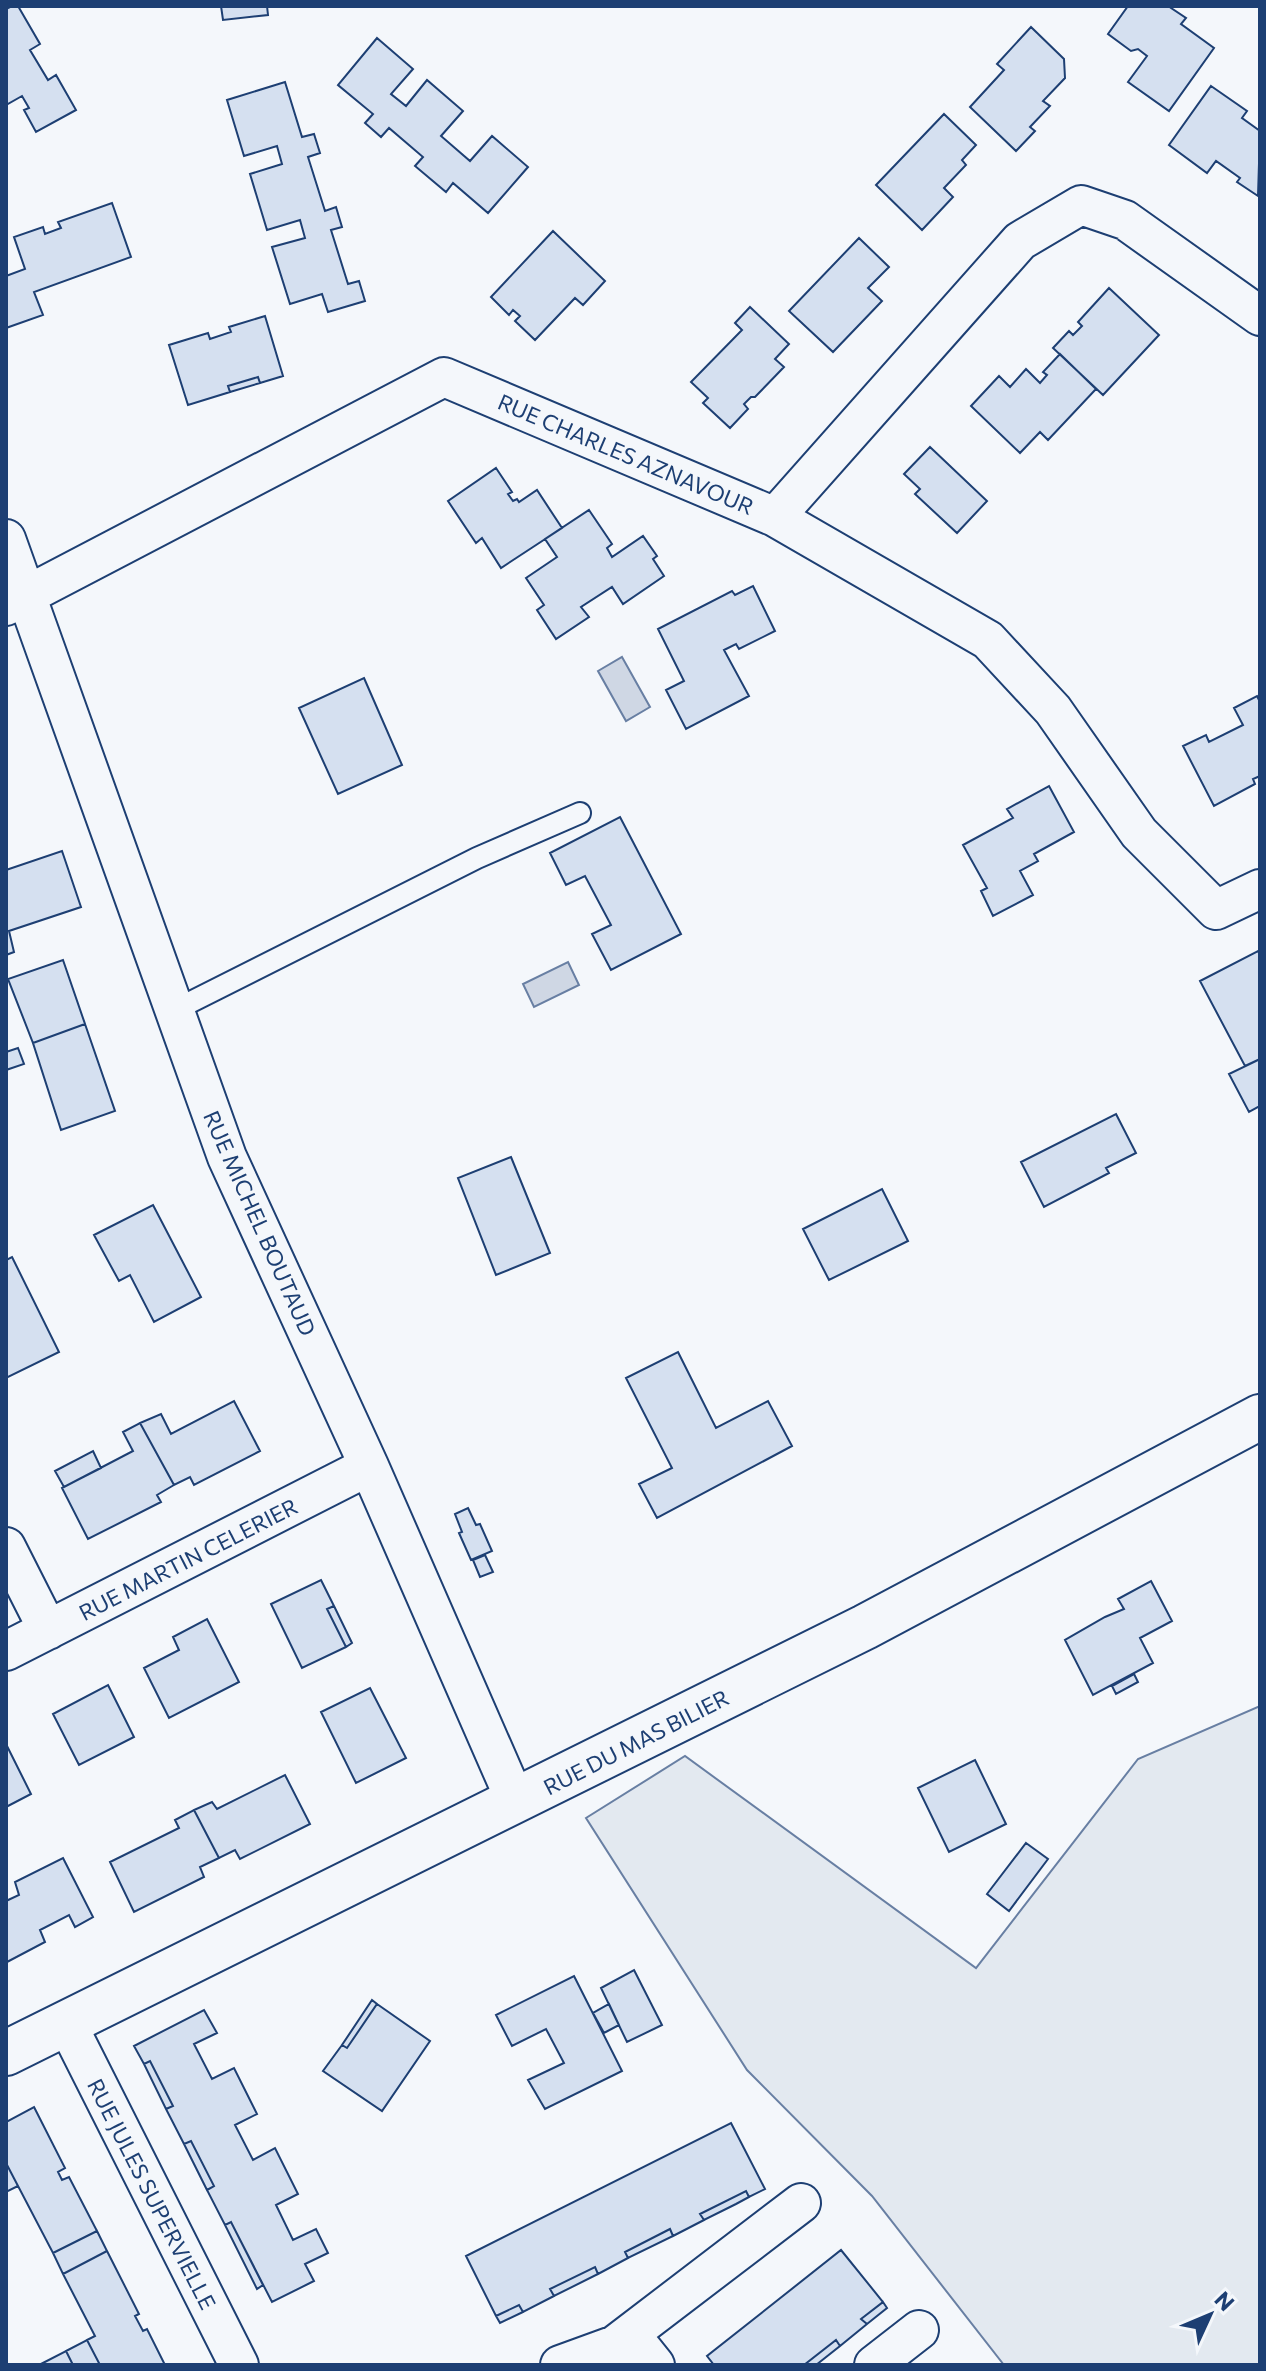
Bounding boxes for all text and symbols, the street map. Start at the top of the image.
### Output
street label: RUE CHARLES AZNAVOUR [494,388,758,520]
street label: RUE MICHEL BOUTAUD [198,1106,322,1340]
street label: RUE MARTIN CELERIER [74,1492,302,1626]
street label: RUE DU MAS BILIER [539,1683,733,1800]
street label: RUE JULES SUPERVIELLE [82,2074,222,2314]
north arrow [1170,2275,1250,2355]
text: N [1209,2285,1240,2316]

